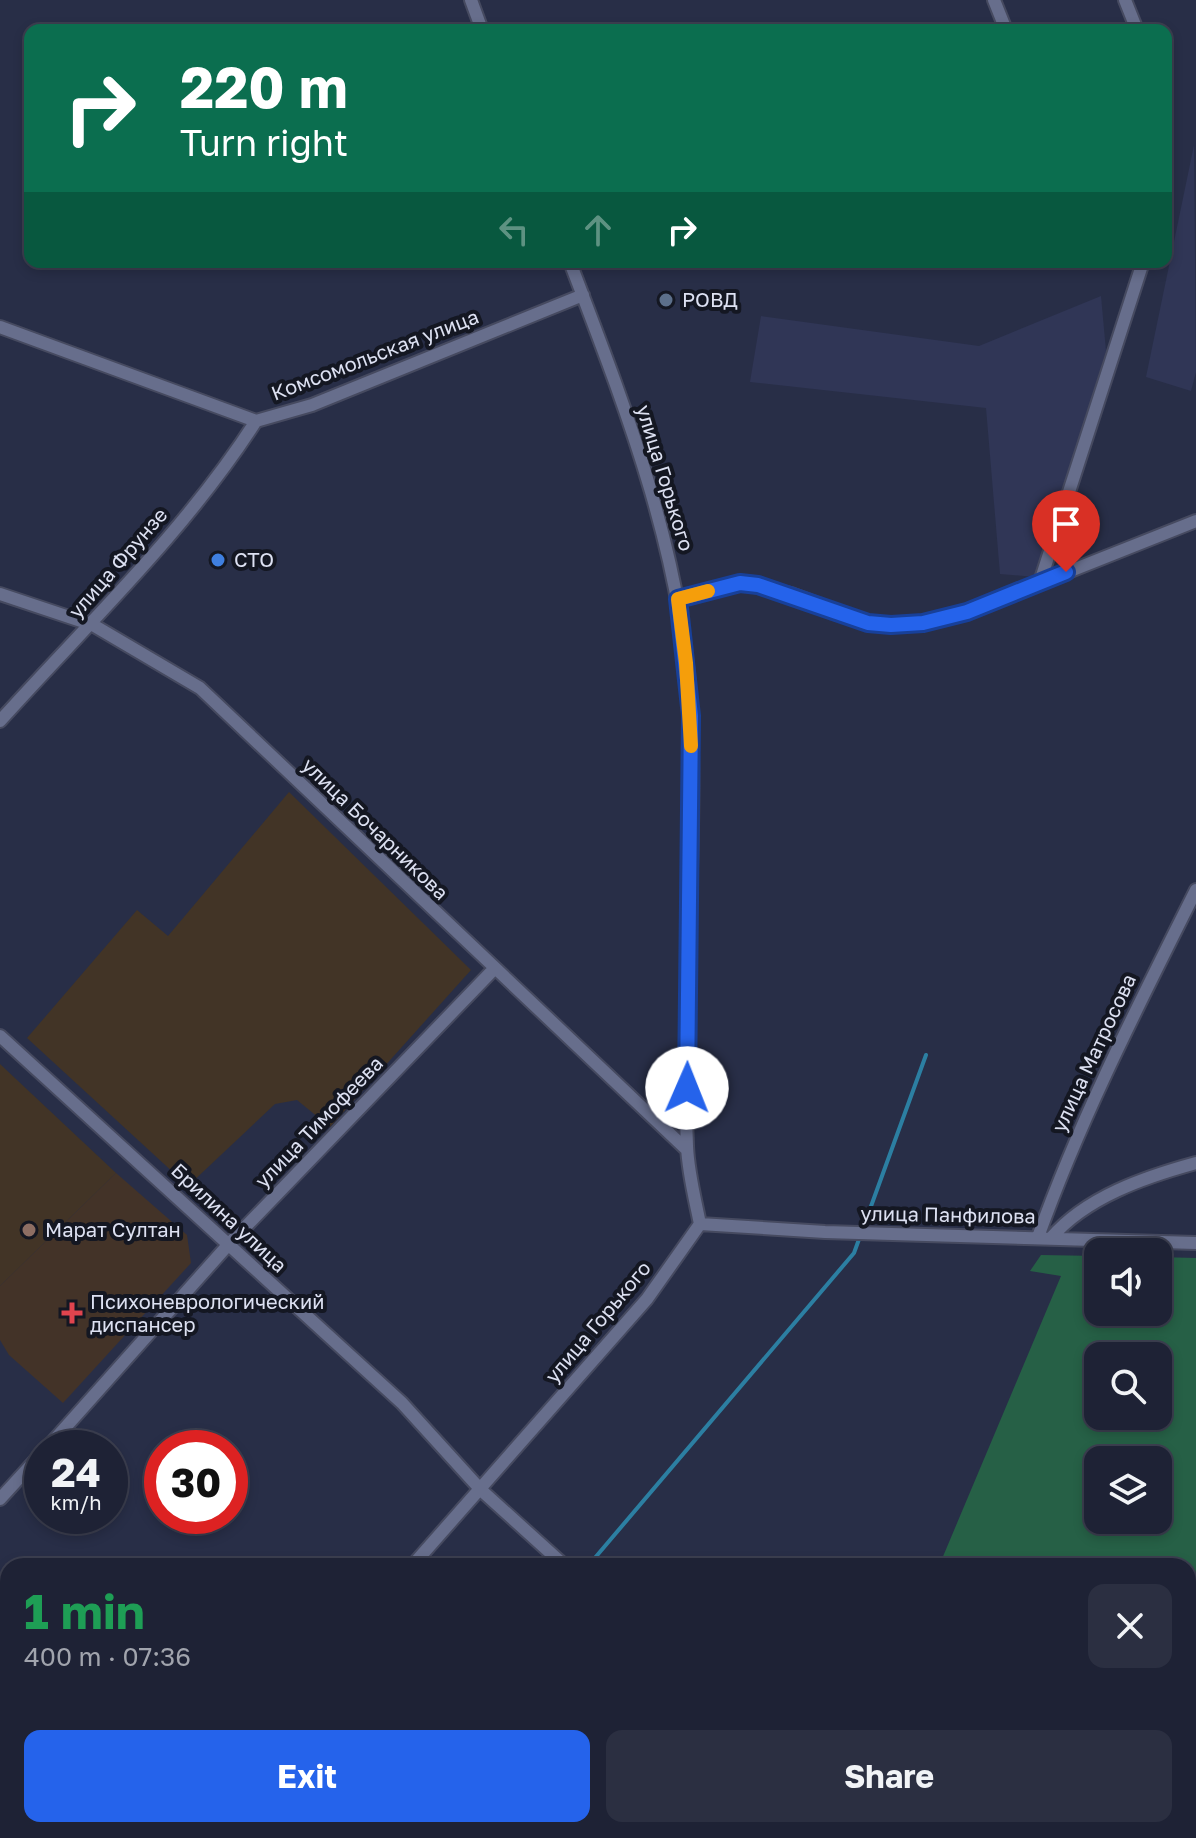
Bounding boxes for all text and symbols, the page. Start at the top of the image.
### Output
text: 220 m [180,53,348,120]
icon: right [48,56,152,160]
text: Turn right [180,121,348,164]
icon: left [492,208,536,252]
icon: ahead [576,208,620,252]
icon: right [660,208,704,252]
place label: РОВД [682,287,738,311]
marker: РОВД [657,291,675,309]
street label: Комсомольская улица [268,303,482,405]
street label: улица Горького [632,402,700,554]
pin [1032,490,1100,572]
street label: улица Фрунзе [63,502,172,622]
icon: arrive [1044,502,1088,546]
place label: СТО [234,547,274,571]
marker: СТО [209,551,227,569]
street label: улица Бочарникова [298,752,454,904]
street label: улица Матросова [1046,970,1140,1135]
position arrow [645,1046,729,1130]
street label: улица Тимофеева [249,1051,387,1192]
street label: Брилина улица [167,1158,292,1277]
street label: улица Панфилова [860,1200,1036,1228]
place label: Марат Султан [45,1217,181,1241]
marker: Марат Султан [20,1221,38,1239]
map controls [1084,1238,1172,1534]
button: sound [1084,1238,1172,1326]
street label: улица Горького [539,1256,655,1387]
place label: Психоневрологический диспансер [90,1289,325,1336]
marker: Психоневрологический диспансер [61,1302,83,1324]
button: search [1084,1342,1172,1430]
speed limit sign: 30 [144,1430,248,1534]
button: layers [1084,1446,1172,1534]
text: 24 [51,1448,101,1496]
text: km/h [51,1490,101,1514]
text: 1 min [24,1582,145,1640]
button: close [1088,1584,1172,1668]
text: 400 m · 07:36 [24,1641,191,1672]
button: Exit [24,1730,590,1822]
button: Share [606,1730,1172,1822]

